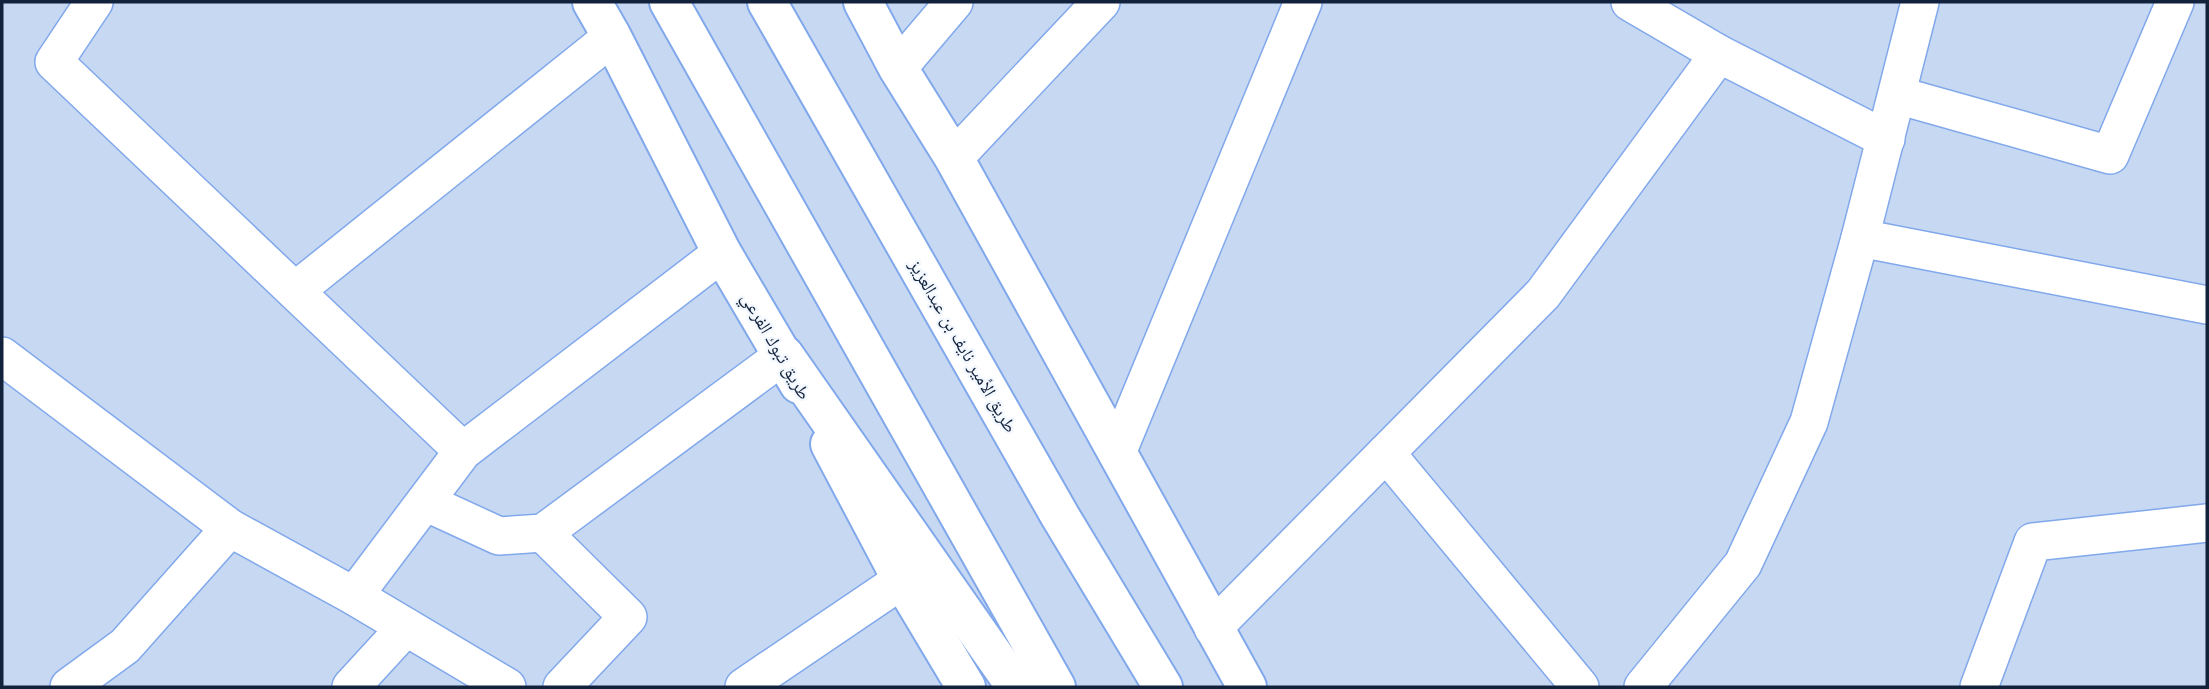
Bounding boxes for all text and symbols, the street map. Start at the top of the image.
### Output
street label: طريق الأمير نايف بن عبدالعزيز [904,255,1022,437]
street label: طريق تبوك الفرعي [733,289,816,405]

